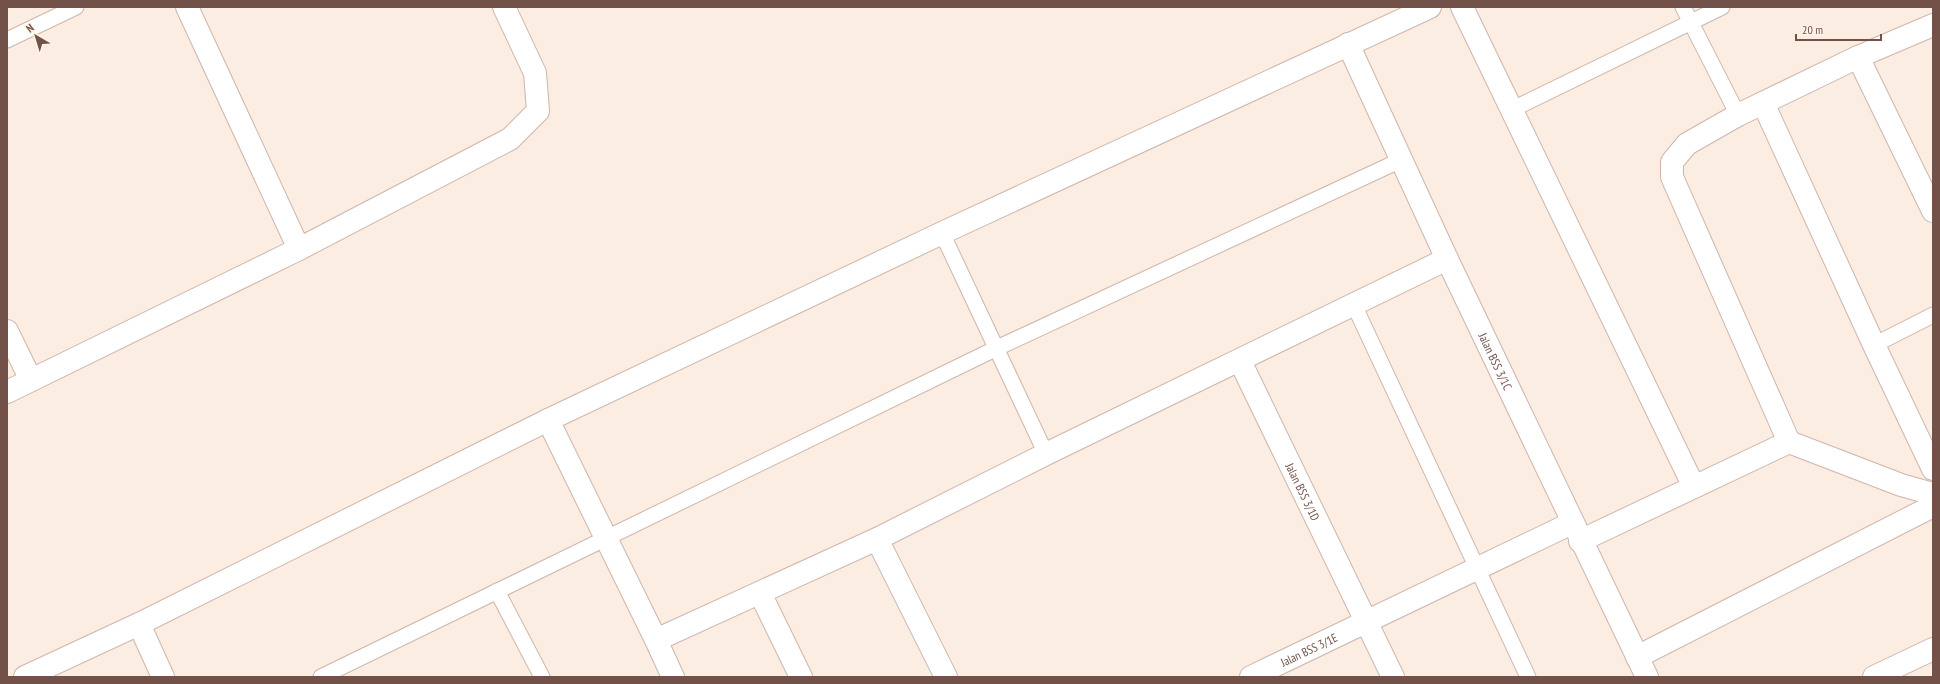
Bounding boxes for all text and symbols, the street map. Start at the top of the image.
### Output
north arrow [16,16,56,56]
scale bar [1796,16,1881,42]
text: N [23,21,37,35]
text: 20 m [1802,22,1823,37]
street label: Jalan BSS 3/1C [1475,329,1516,393]
street label: Jalan BSS 3/1D [1282,459,1324,523]
street label: Jalan BSS 3/1E [1277,629,1340,670]

